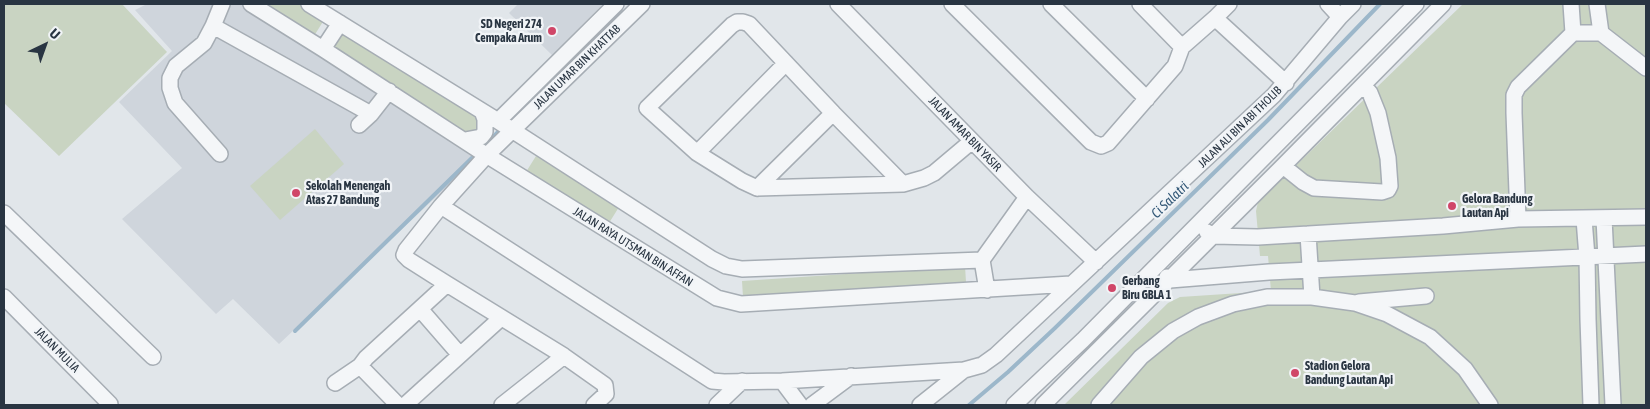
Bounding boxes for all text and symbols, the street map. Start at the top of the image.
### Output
place label: SD Negeri 274 Cempaka Arum [475,17,542,45]
north arrow [20,20,70,70]
street label: JALAN UMAR BIN KHATTAB [531,22,623,112]
text: U [47,25,63,43]
marker: SD Negeri 274 Cempaka Arum [546,25,558,37]
street label: JALAN ALI BIN ABI THOLIB [1195,83,1285,171]
street label: JALAN AMAR BIN YASIR [926,94,1004,174]
water label: Ci Salatri [1148,178,1192,222]
place label: Sekolah Menengah Atas 27 Bandung [306,179,390,207]
marker: Sekolah Menengah Atas 27 Bandung [290,187,302,199]
place label: Gelora Bandung Lautan Api [1462,192,1533,220]
marker: Gelora Bandung Lautan Api [1446,200,1458,212]
street label: JALAN RAYA UTSMAN BIN AFFAN [571,204,695,290]
place label: Gerbang Biru GBLA 1 [1122,274,1171,302]
marker: Gerbang Biru GBLA 1 [1106,282,1118,294]
street label: JALAN MULIA [32,325,82,375]
place label: Stadion Gelora Bandung Lautan Api [1305,359,1393,387]
marker: Stadion Gelora Bandung Lautan Api [1289,367,1301,379]

